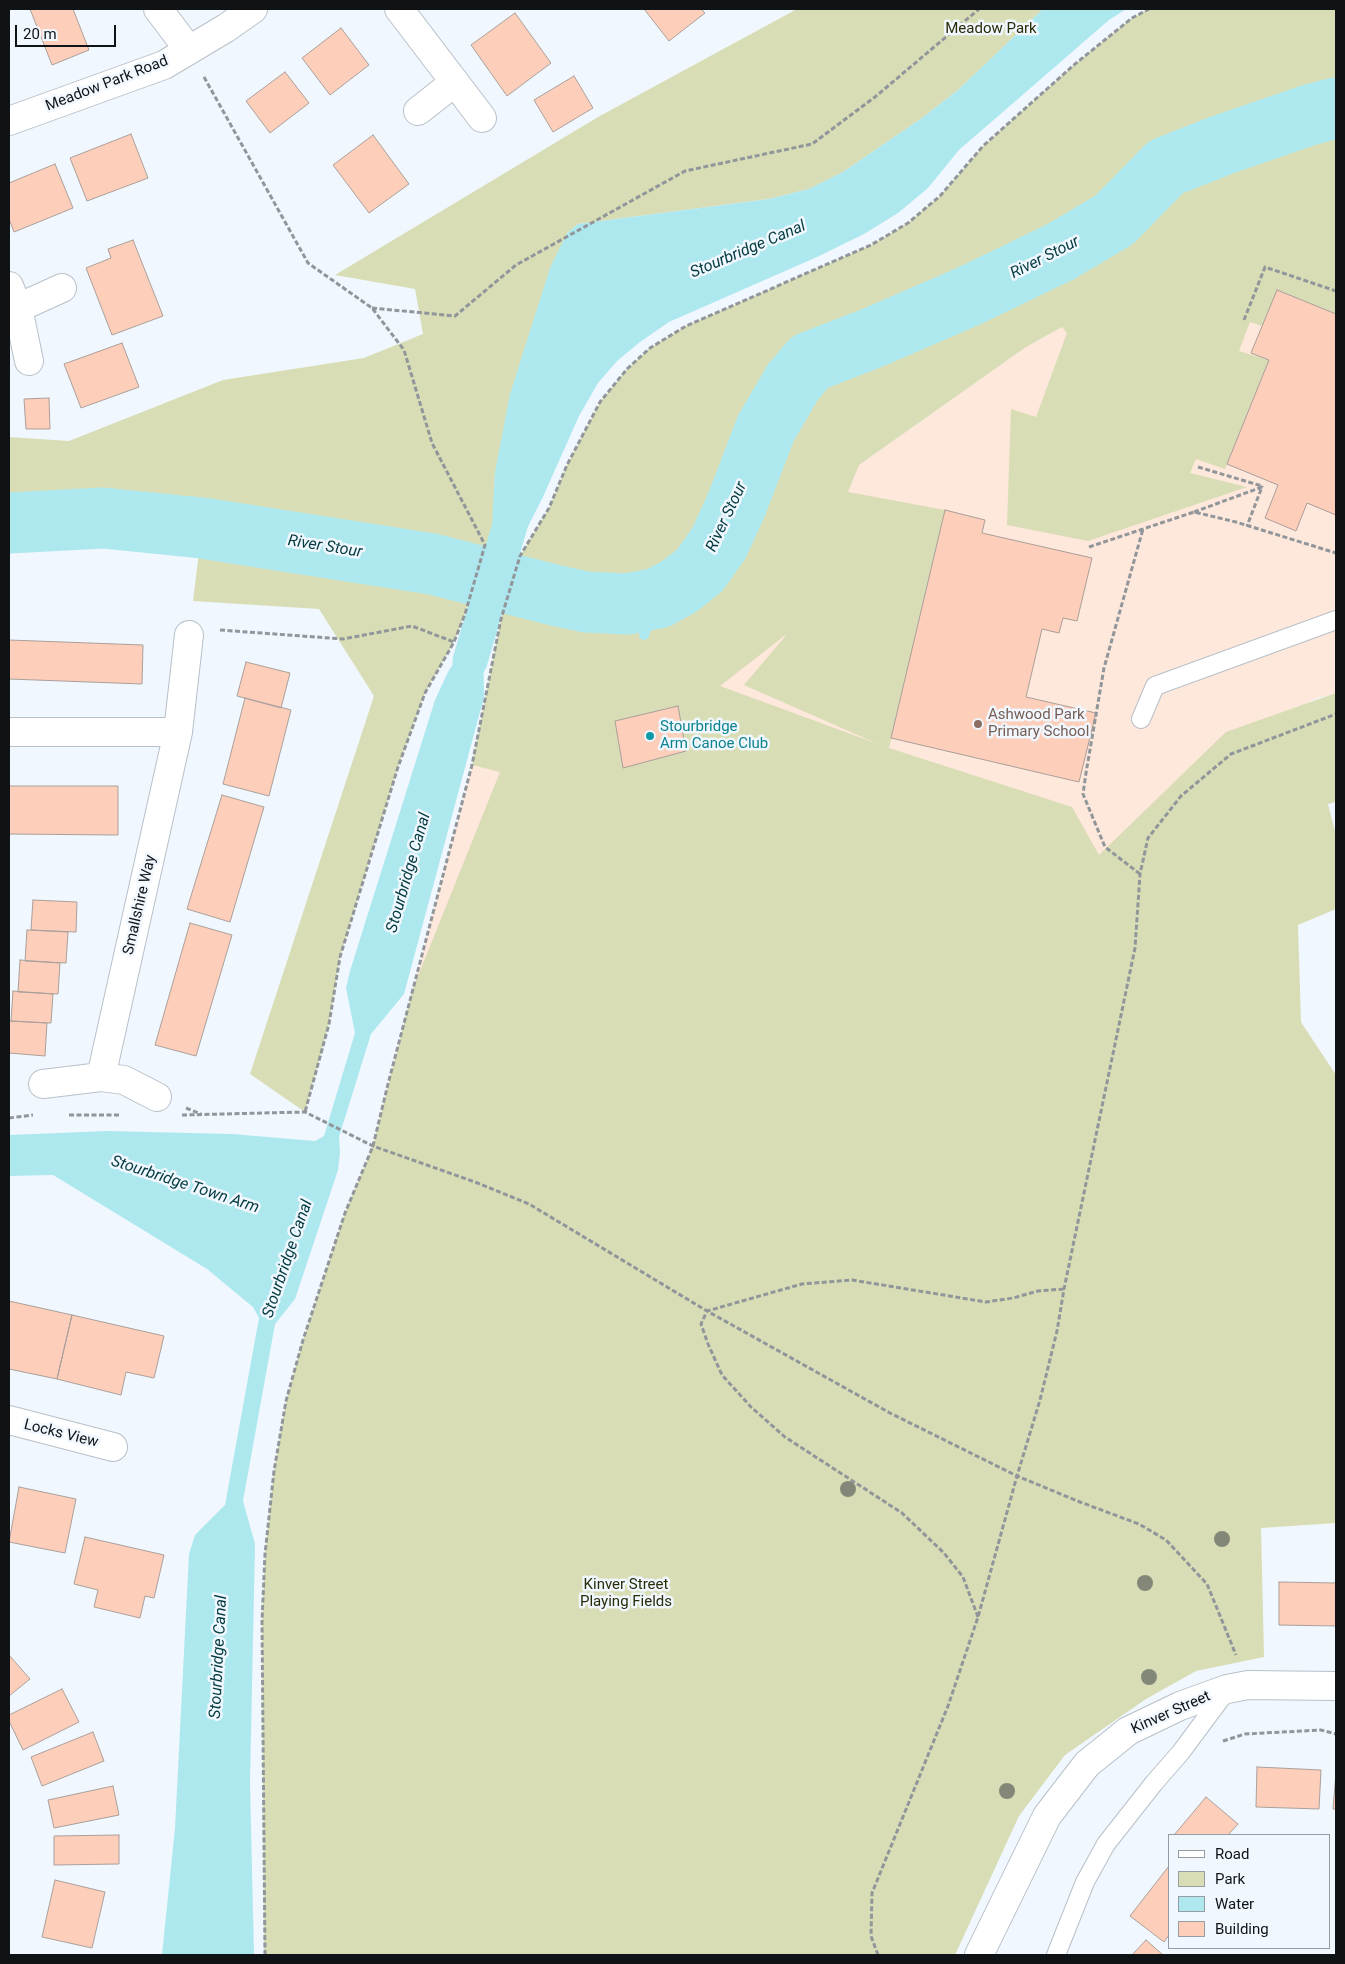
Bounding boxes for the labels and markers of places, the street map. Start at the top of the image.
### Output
place label: Ashwood Park Primary School [988,706,1089,741]
place label: Stourbridge Arm Canoe Club [660,718,768,753]
marker: Ashwood Park Primary School [972,718,984,730]
marker: Stourbridge Arm Canoe Club [644,730,656,742]

